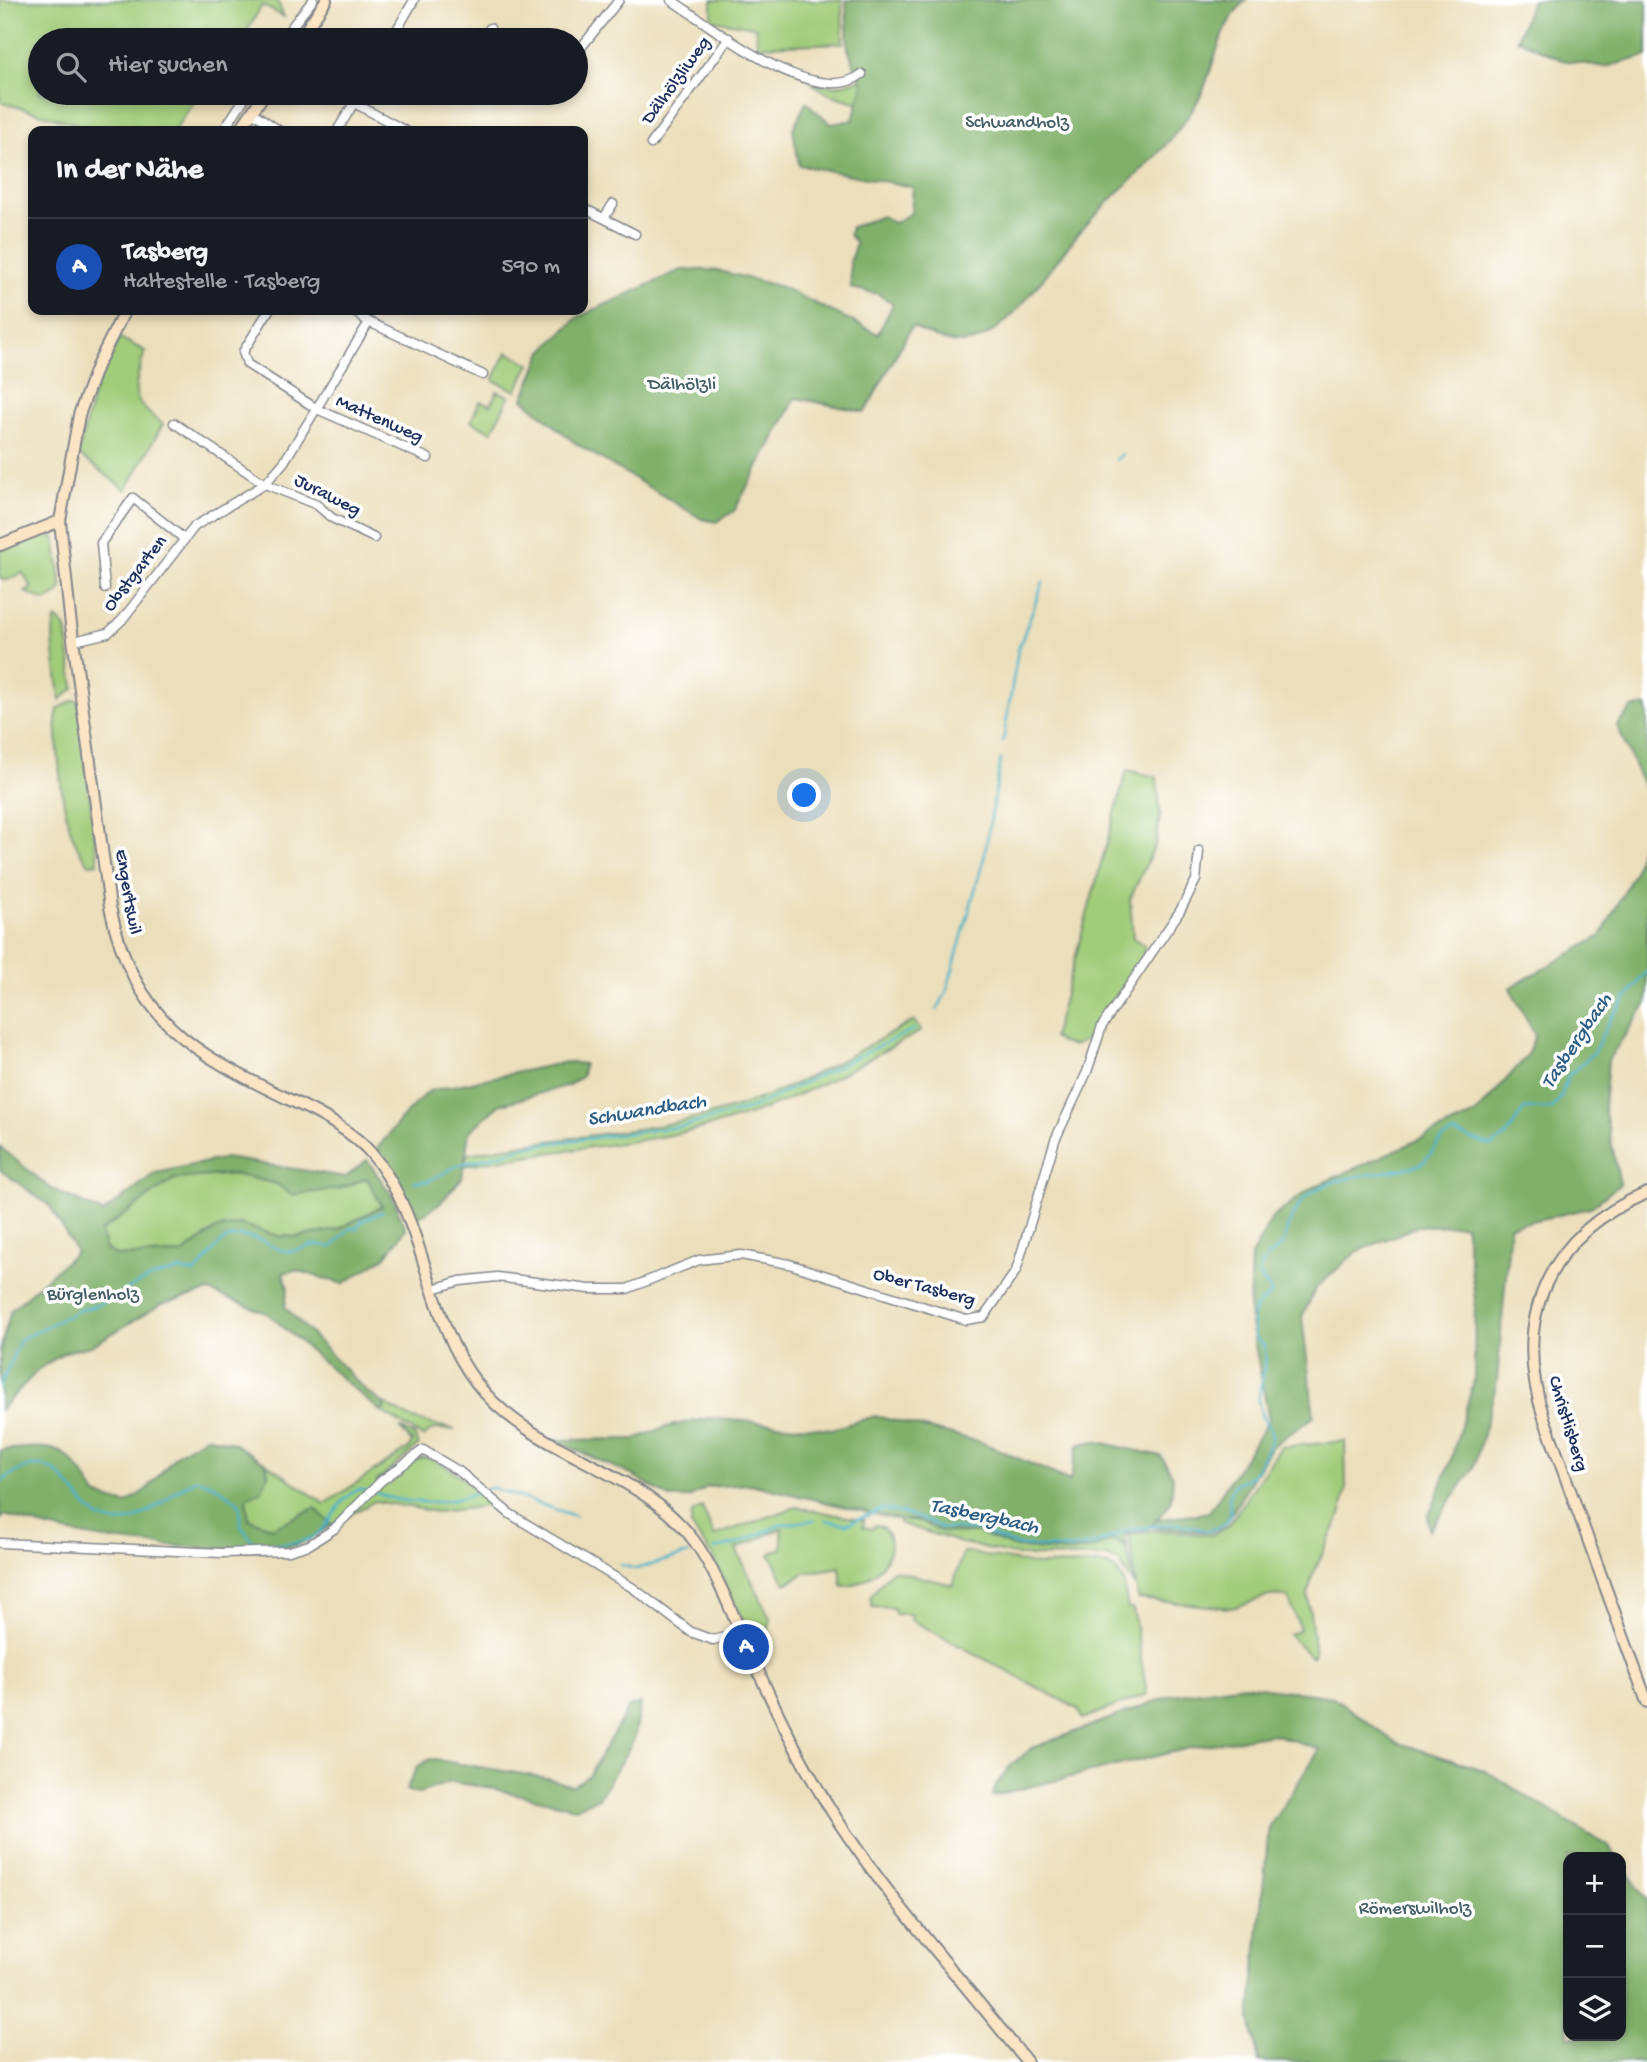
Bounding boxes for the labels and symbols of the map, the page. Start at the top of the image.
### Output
street label: Dälhölzliweg [636,32,717,131]
park label: Schwandholz [965,112,1069,135]
park label: Dälhölzli [646,374,716,397]
street label: Mattenweg [332,390,427,450]
street label: Juraweg [290,470,364,523]
street label: Obstgarten [99,531,173,617]
your location [787,778,821,812]
street label: Engertswil [108,848,146,936]
water label: Tasbergbach [1537,989,1620,1095]
water label: Schwandbach [586,1090,709,1134]
street label: Ober Tasberg [870,1263,978,1313]
park label: Bürglenholz [46,1284,140,1307]
street label: Christlisberg [1542,1373,1592,1475]
water label: Tasbergbach [928,1494,1041,1542]
pin: A [723,1621,769,1673]
park label: Römerswilholz [1359,1898,1472,1921]

